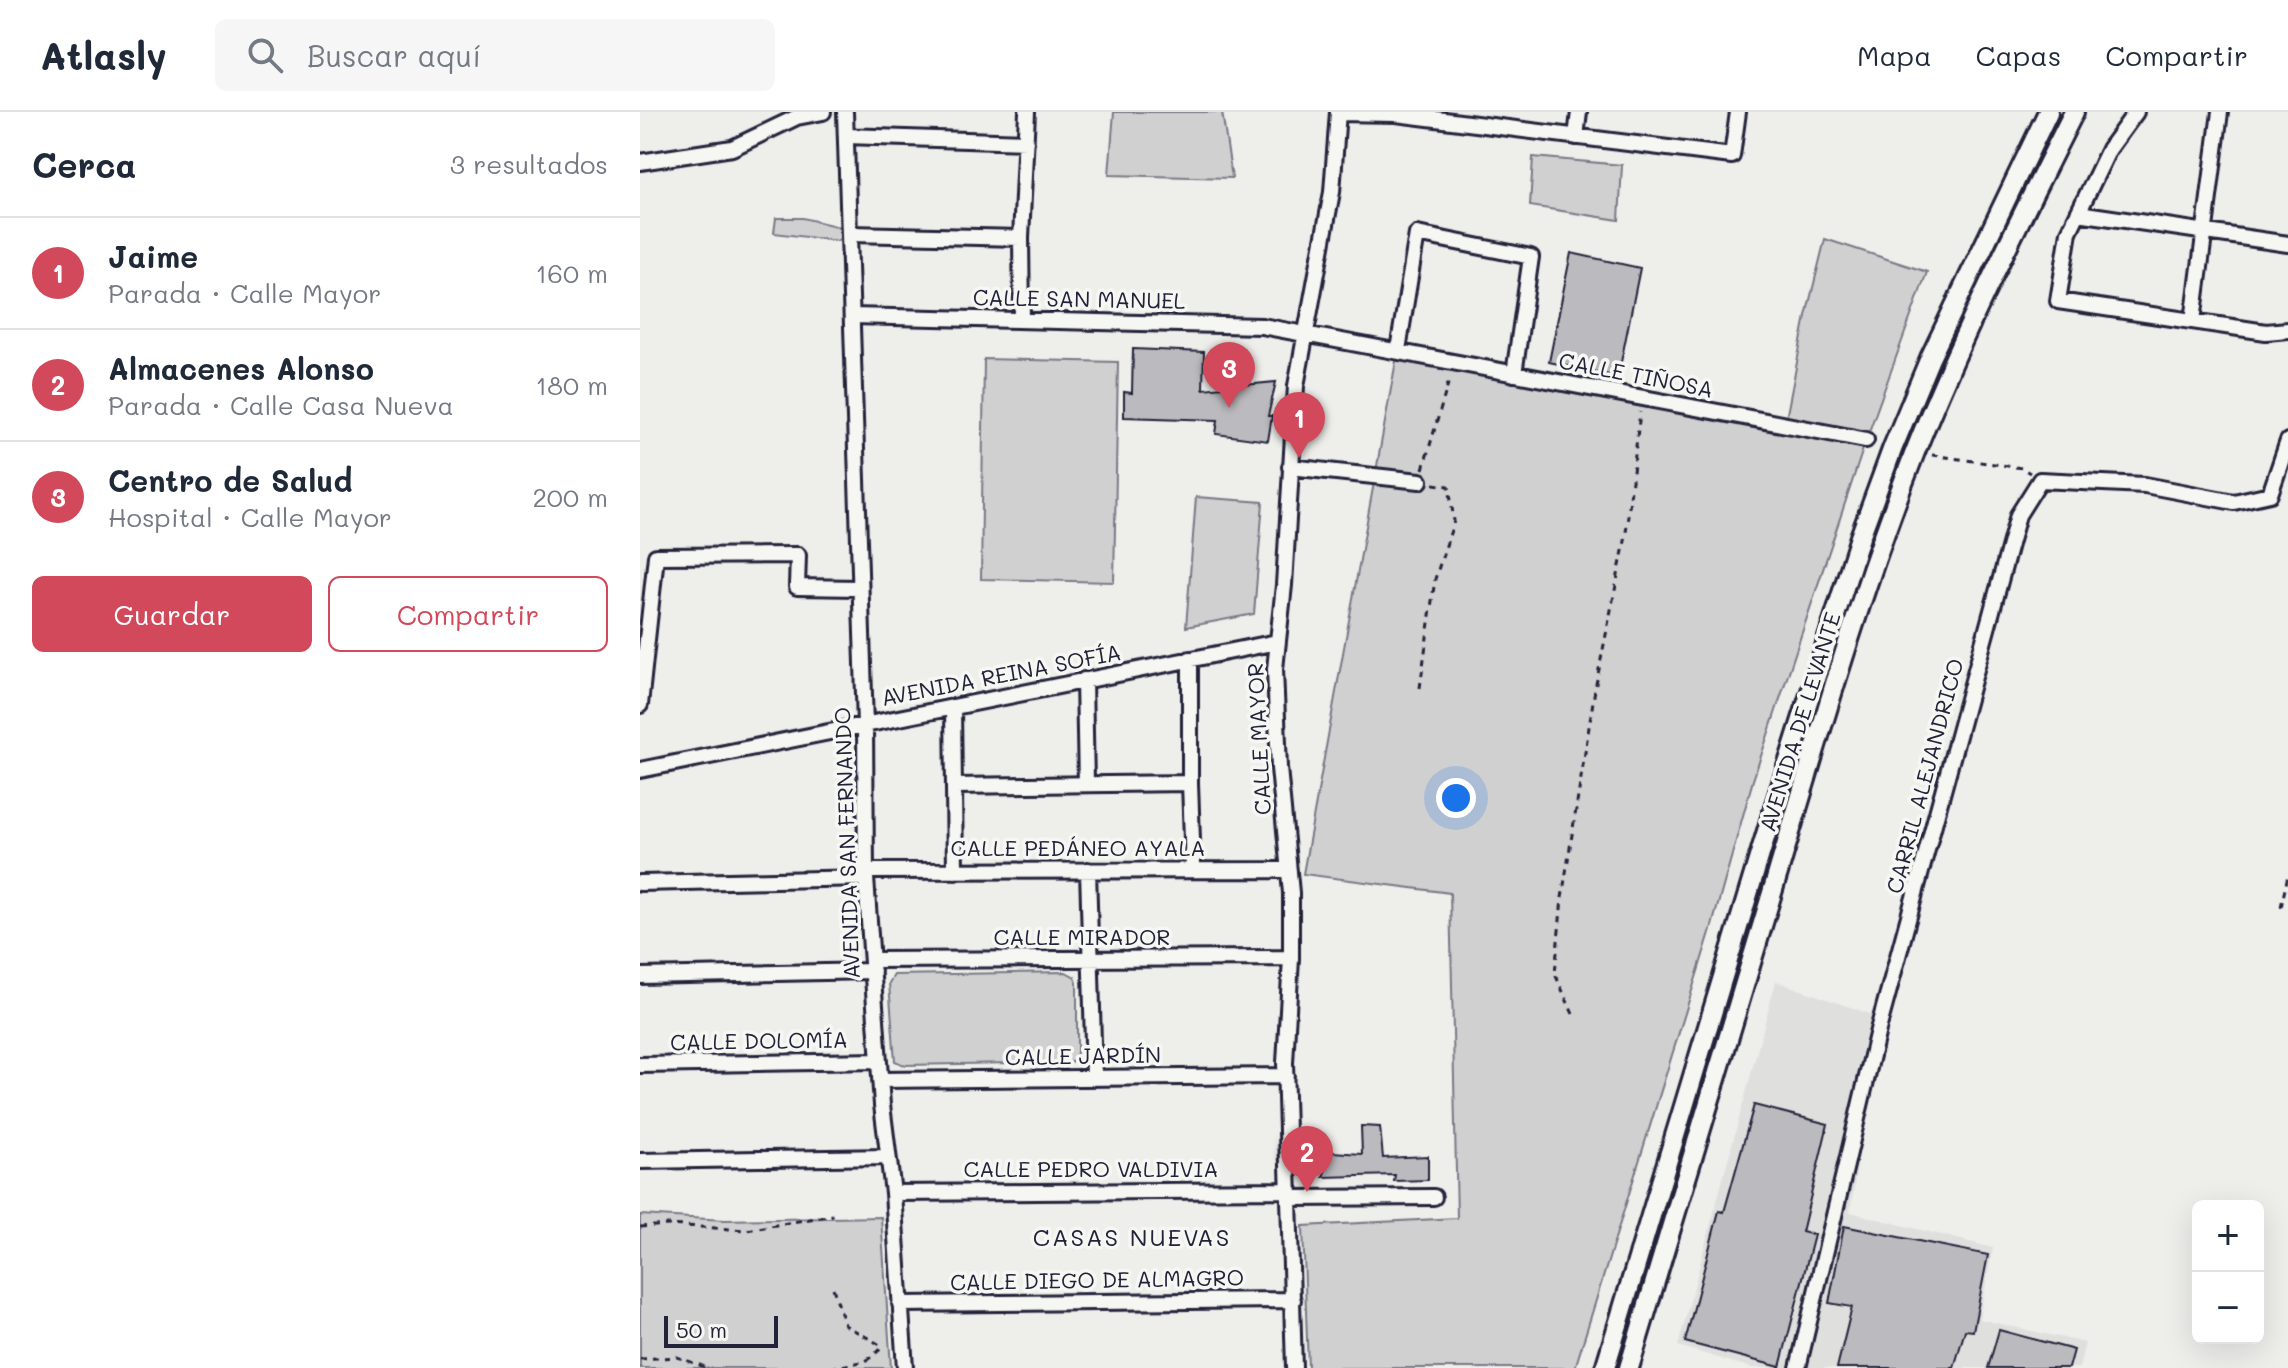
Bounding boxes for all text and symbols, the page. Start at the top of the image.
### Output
search box [215,19,775,91]
text: Atlasly [40,30,167,80]
icon: search [243,33,287,77]
text: Buscar aquí [307,35,481,75]
text: Mapa [1857,37,1932,73]
text: Capas [1976,37,2061,73]
text: Compartir [2105,37,2248,73]
text: Cerca [32,142,136,187]
text: 3 resultados [450,147,608,181]
text: Jaime [108,236,198,276]
text: 1 [52,256,64,290]
text: 160 m [536,256,608,290]
text: Parada · Calle Mayor [108,276,381,310]
street label: CALLE SAN MANUEL [973,282,1186,315]
pin: 3 [1203,342,1255,408]
street label: CALLE TIÑOSA [1556,345,1716,404]
text: Almacenes Alonso [108,348,374,388]
text: 2 [51,368,65,402]
text: 180 m [536,368,608,402]
text: Parada · Calle Casa Nueva [108,388,454,422]
pin: 1 [1273,392,1325,458]
text: Centro de Salud [108,460,352,500]
text: 3 [50,480,66,514]
text: 200 m [532,480,608,514]
text: Hospital · Calle Mayor [108,500,392,534]
button: Guardar [32,576,312,652]
button: Compartir [328,576,608,652]
street label: AVENIDA DE LEVANTE [1752,609,1847,835]
street label: AVENIDA REINA SOFÍA [879,637,1123,712]
street label: CARRIL ALEJANDRICO [1879,655,1970,897]
street label: CALLE MAYOR [1240,662,1277,816]
street label: AVENIDA SAN FERNANDO [827,707,866,979]
your location [1436,778,1476,818]
street label: CALLE PEDÁNEO AYALA [950,833,1206,862]
street label: CALLE MIRADOR [994,922,1170,951]
street label: CALLE DOLOMÍA [670,1024,848,1057]
street label: CALLE JARDÍN [1005,1040,1161,1071]
pin: 2 [1281,1126,1333,1192]
street label: CALLE PEDRO VALDIVIA [964,1154,1218,1183]
map controls [2192,1200,2264,1344]
button: + [2192,1200,2264,1272]
district label: CASAS NUEVAS [1033,1221,1231,1252]
street label: CALLE DIEGO DE ALMAGRO [950,1262,1244,1297]
button: − [2192,1272,2264,1344]
scale bar [664,1312,778,1348]
text: 50 m [676,1315,727,1344]

